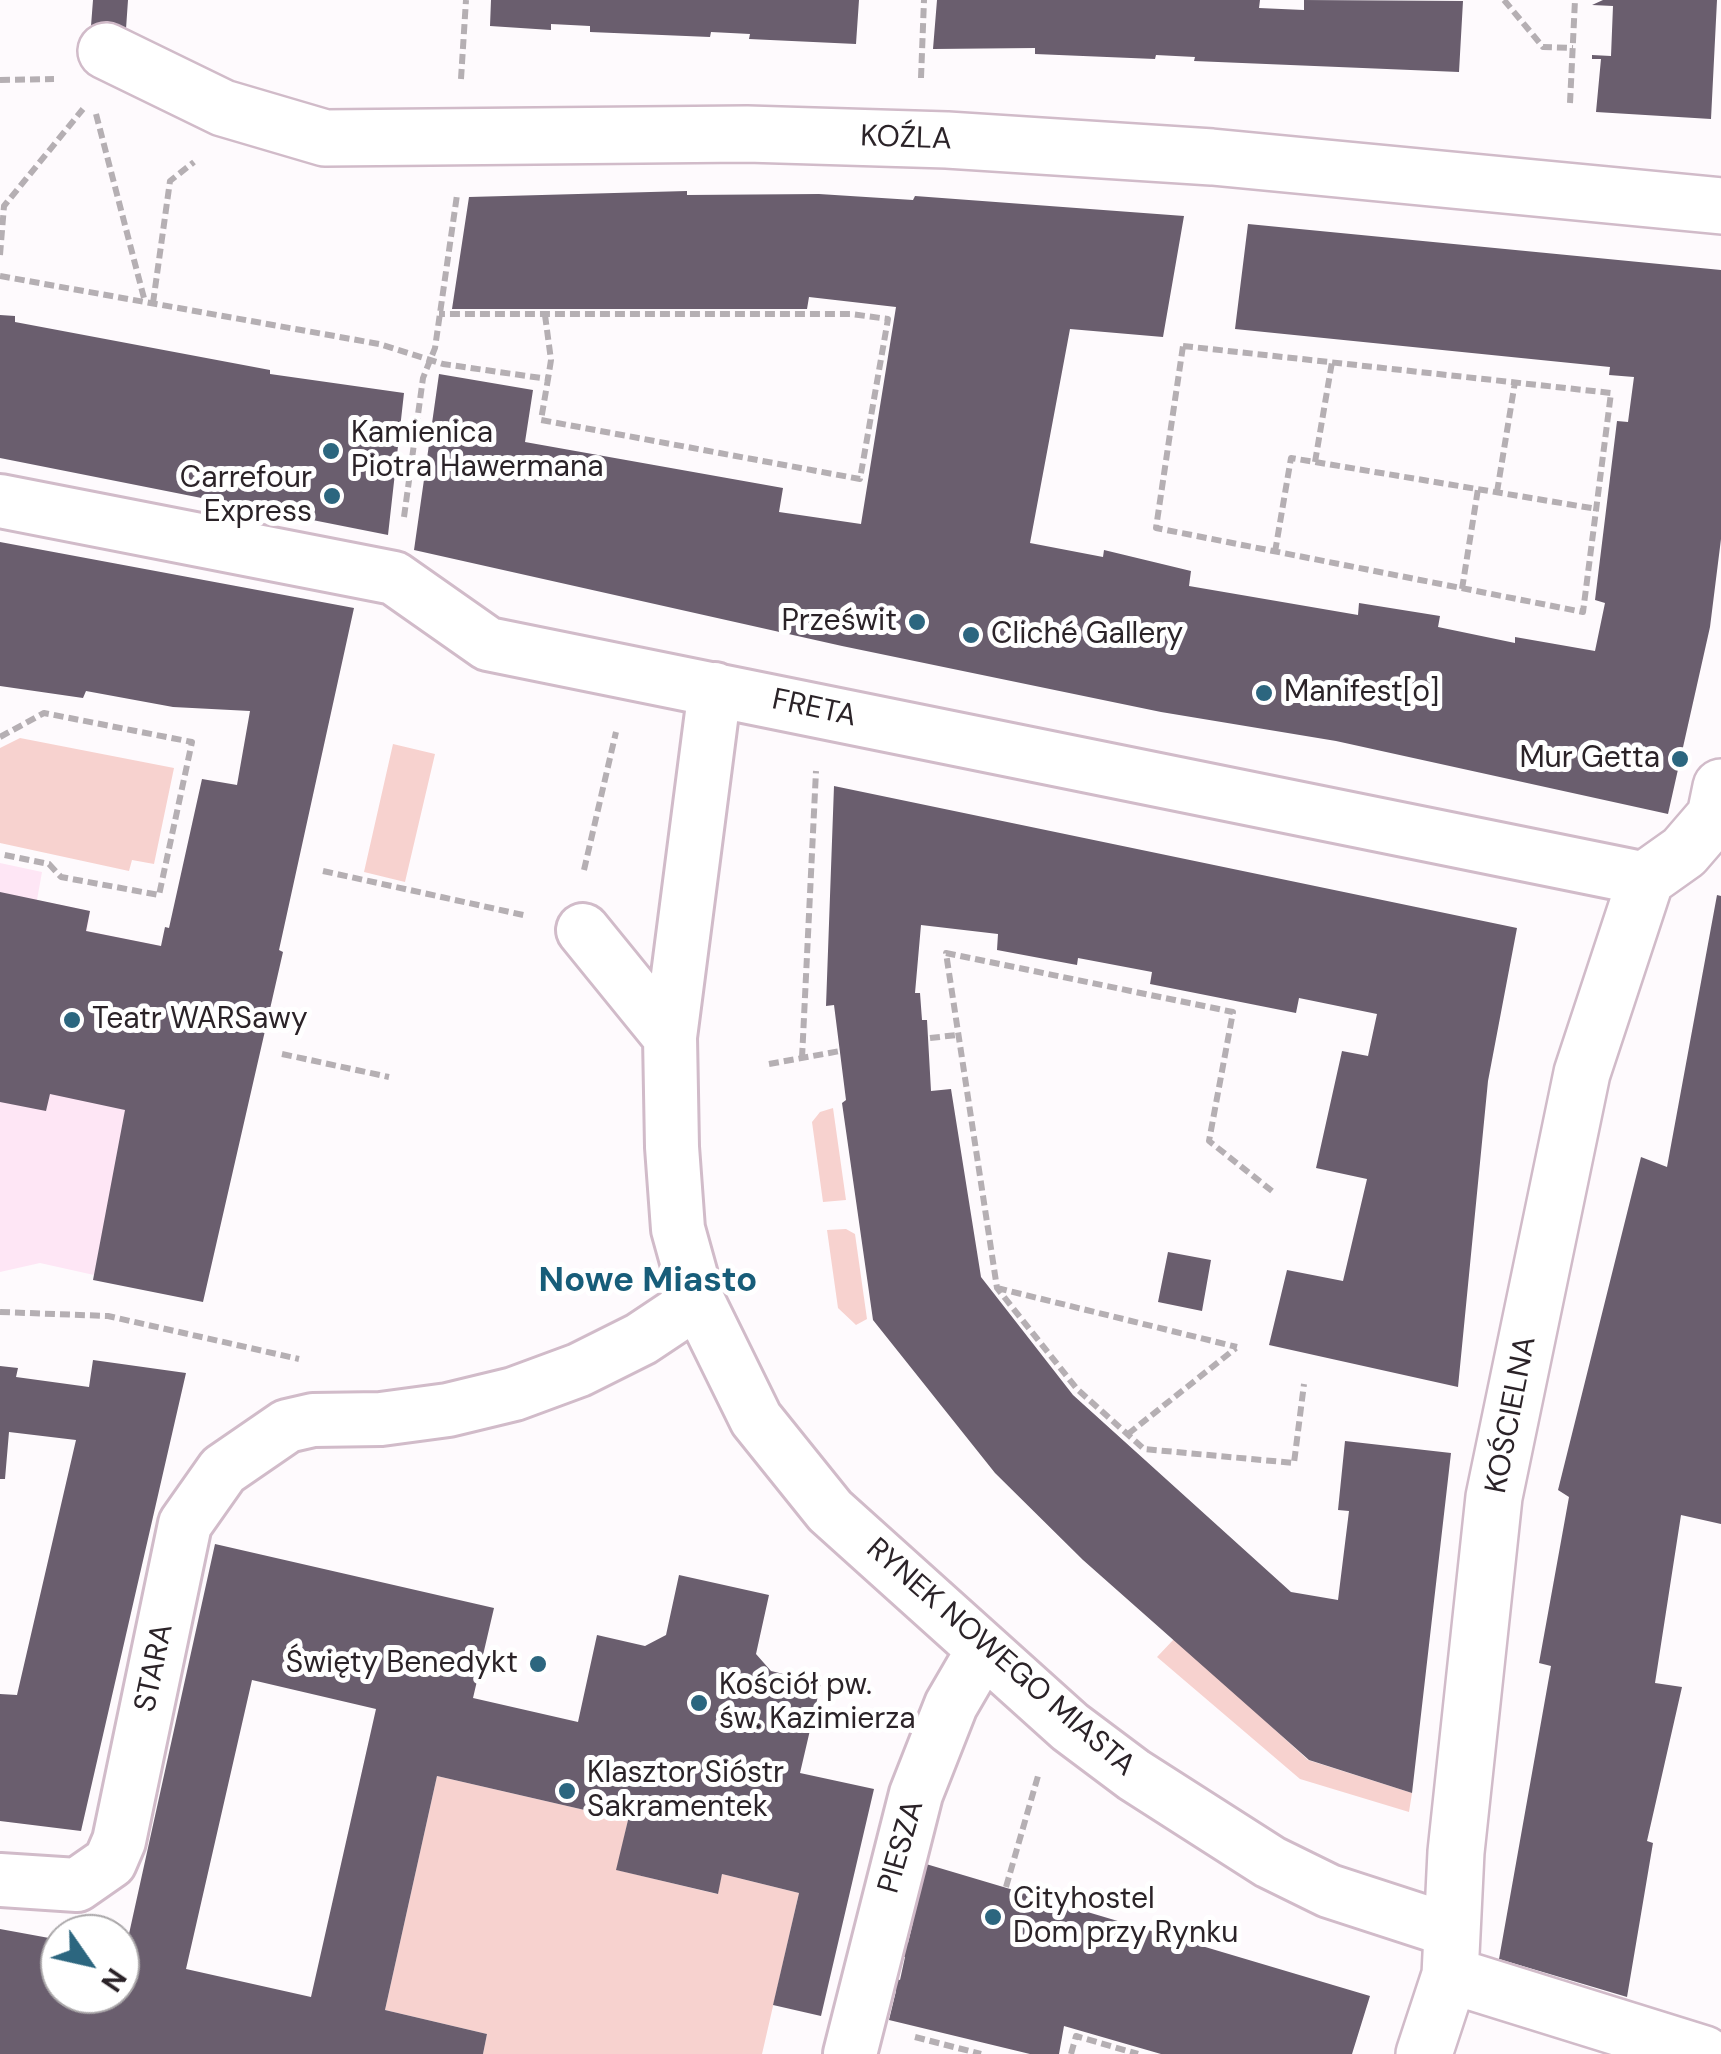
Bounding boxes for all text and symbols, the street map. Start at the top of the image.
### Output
street label: KOŹLA [860,119,952,159]
place label: Kamienica Piotra Hawermana [351,416,603,486]
marker: Kamienica Piotra Hawermana [320,440,342,462]
place label: Carrefour Express [180,461,312,532]
marker: Carrefour Express [321,485,343,507]
place label: Prześwit [781,604,897,640]
marker: Prześwit [906,611,928,633]
place label: Cliché Gallery [991,617,1183,653]
marker: Cliché Gallery [960,624,982,646]
place label: Manifest[o] [1284,675,1439,711]
marker: Manifest[o] [1253,682,1275,704]
street label: FRETA [769,683,859,735]
place label: Mur Getta [1519,741,1660,777]
marker: Mur Getta [1669,748,1691,770]
place label: Teatr WARSawy [92,1002,308,1038]
marker: Teatr WARSawy [61,1009,83,1031]
district label: Nowe Miasto [539,1261,757,1303]
street label: KOŚCIELNA [1479,1334,1545,1496]
street label: RYNEK NOWEGO MIASTA [858,1532,1142,1784]
street label: STARA [128,1621,182,1715]
place label: Święty Benedykt [286,1646,518,1682]
marker: Święty Benedykt [527,1653,549,1675]
place label: Kościół pw. św. Kazimierza [719,1668,916,1738]
marker: Kościół pw. św. Kazimierza [688,1692,710,1714]
place label: Klasztor Sióstr Sakramentek [587,1756,784,1826]
marker: Klasztor Sióstr Sakramentek [556,1780,578,1802]
street label: PIESZA [872,1796,932,1898]
place label: Cityhostel Dom przy Rynku [1013,1882,1238,1952]
marker: Cityhostel Dom przy Rynku [982,1906,1004,1928]
north arrow [40,1914,140,2014]
text: N [93,1961,135,1999]

